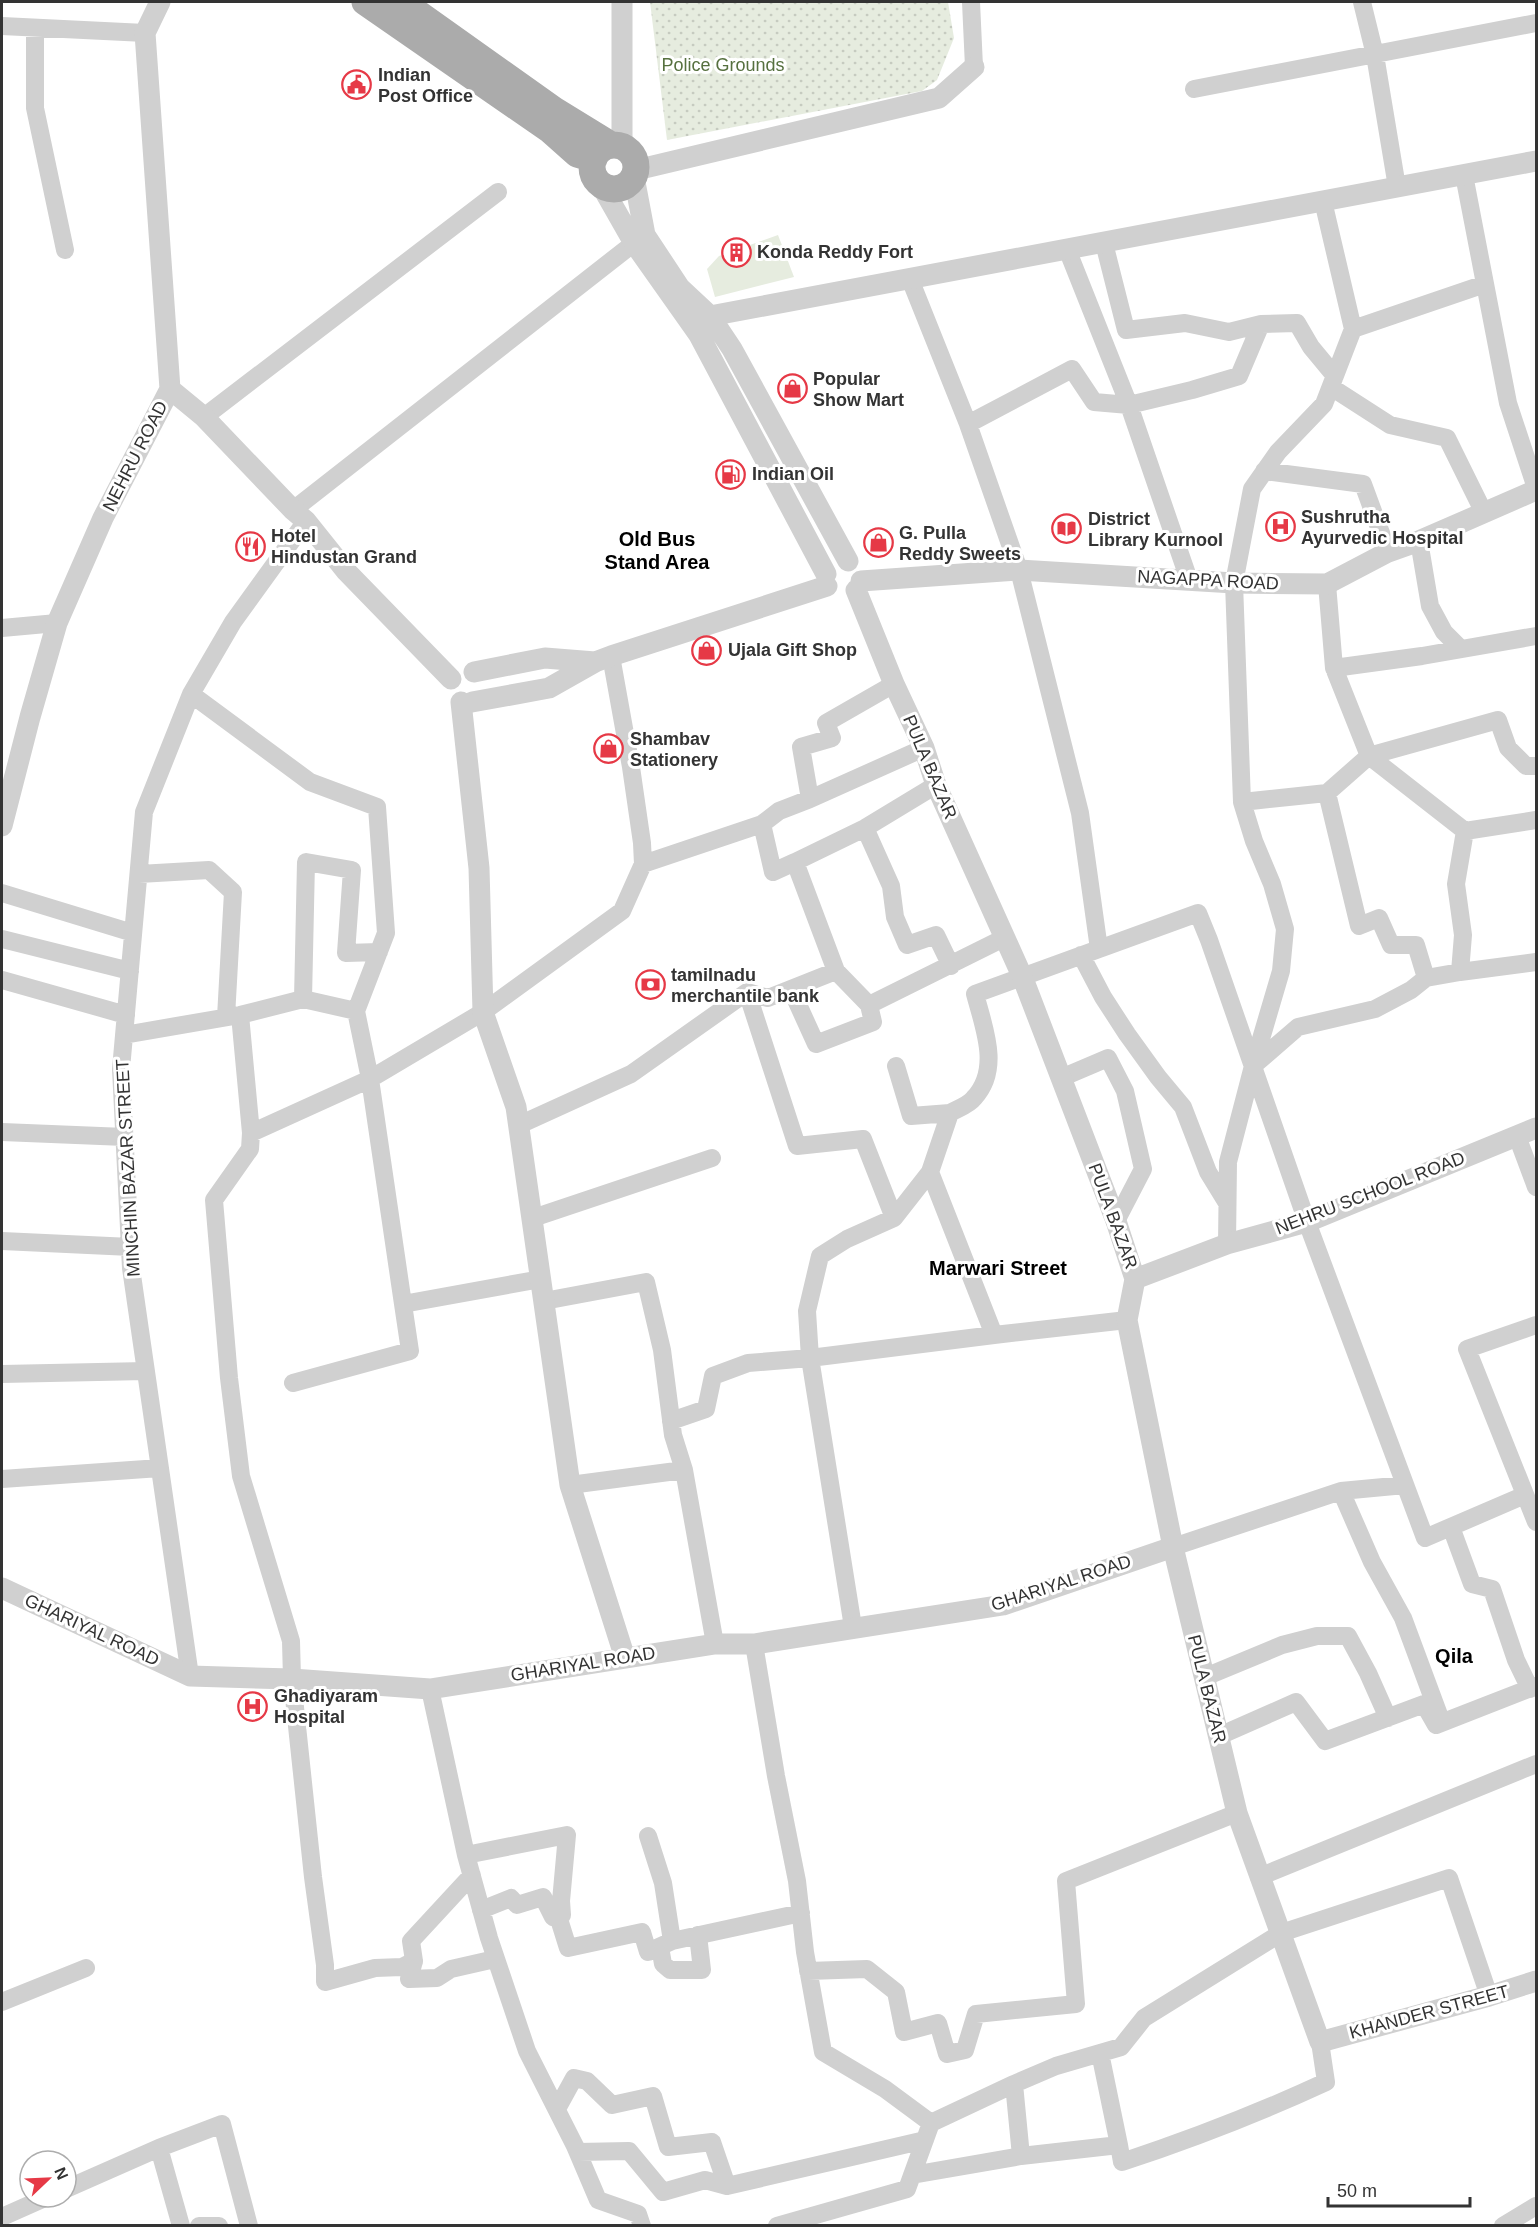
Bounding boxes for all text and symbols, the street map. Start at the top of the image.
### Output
park label: Police Grounds [661,55,785,75]
place label: Indian Post Office [378,65,473,106]
public building icon: Indian Post Office [341,69,373,101]
building icon: Konda Reddy Fort [720,236,752,268]
place label: Konda Reddy Fort [757,242,913,262]
place label: Popular Show Mart [813,369,904,410]
shop icon: Popular Show Mart [776,373,808,405]
street label: NEHRU ROAD [99,398,171,514]
fuel station icon: Indian Oil [715,458,747,490]
place label: Indian Oil [752,464,834,484]
place label: Sushrutha Ayurvedic Hospital [1301,507,1463,548]
place label: District Library Kurnool [1088,509,1223,550]
hospital icon: Sushrutha Ayurvedic Hospital [1264,511,1296,543]
library icon: District Library Kurnool [1051,513,1083,545]
place label: G. Pulla Reddy Sweets [899,523,1021,564]
place label: Hotel Hindustan Grand [271,526,417,567]
shop icon: G. Pulla Reddy Sweets [862,527,894,559]
district label: Old Bus Stand Area [605,528,710,573]
restaurant icon: Hotel Hindustan Grand [234,530,266,562]
street label: NAGAPPA ROAD [1137,566,1279,594]
shop icon: Ujala Gift Shop [691,634,723,666]
place label: Ujala Gift Shop [728,640,857,660]
street label: PULA BAZAR [899,712,961,822]
place label: Shambav Stationery [630,729,718,770]
shop icon: Shambav Stationery [593,733,625,765]
place label: tamilnadu merchantile bank [671,965,820,1006]
bank icon: tamilnadu merchantile bank [634,969,666,1001]
street label: MINCHIN BAZAR STREET [112,1059,144,1277]
street label: NEHRU SCHOOL ROAD [1272,1148,1468,1238]
street label: PULA BAZAR [1085,1160,1141,1272]
district label: Marwari Street [929,1257,1067,1279]
street label: GHARIYAL ROAD [988,1551,1134,1615]
street label: GHARIYAL ROAD [22,1590,162,1670]
street label: PULA BAZAR [1184,1633,1230,1745]
street label: GHARIYAL ROAD [509,1643,657,1685]
district label: Qila [1435,1645,1474,1667]
place label: Ghadiyaram Hospital [274,1686,378,1727]
hospital icon: Ghadiyaram Hospital [237,1690,269,1722]
street label: KHANDER STREET [1347,1981,1511,2043]
north arrow [18,2149,78,2209]
text: N [51,2165,71,2182]
scale bar [1328,2170,1470,2208]
text: 50 m [1337,2181,1377,2201]

